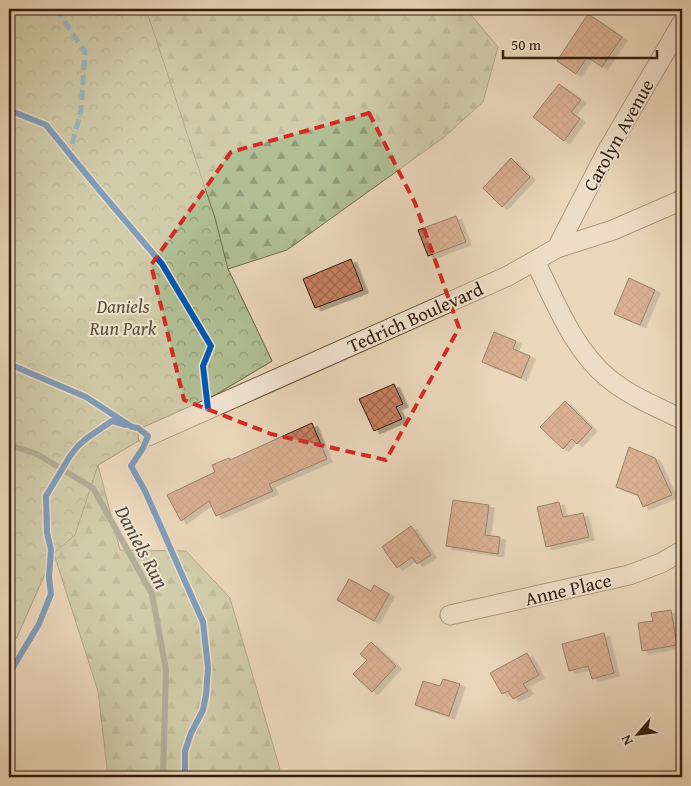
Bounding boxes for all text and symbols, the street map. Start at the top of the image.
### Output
scale bar [503,28,657,60]
text: 50 m [511,34,542,55]
street label: Carolyn Avenue [576,74,660,196]
street label: Tedrich Boulevard [343,274,488,359]
park label: Daniels Run Park [88,292,157,342]
water label: Daniels Run [108,499,177,594]
street label: Anne Place [522,565,614,613]
north arrow [614,708,664,758]
text: N [615,731,638,749]

